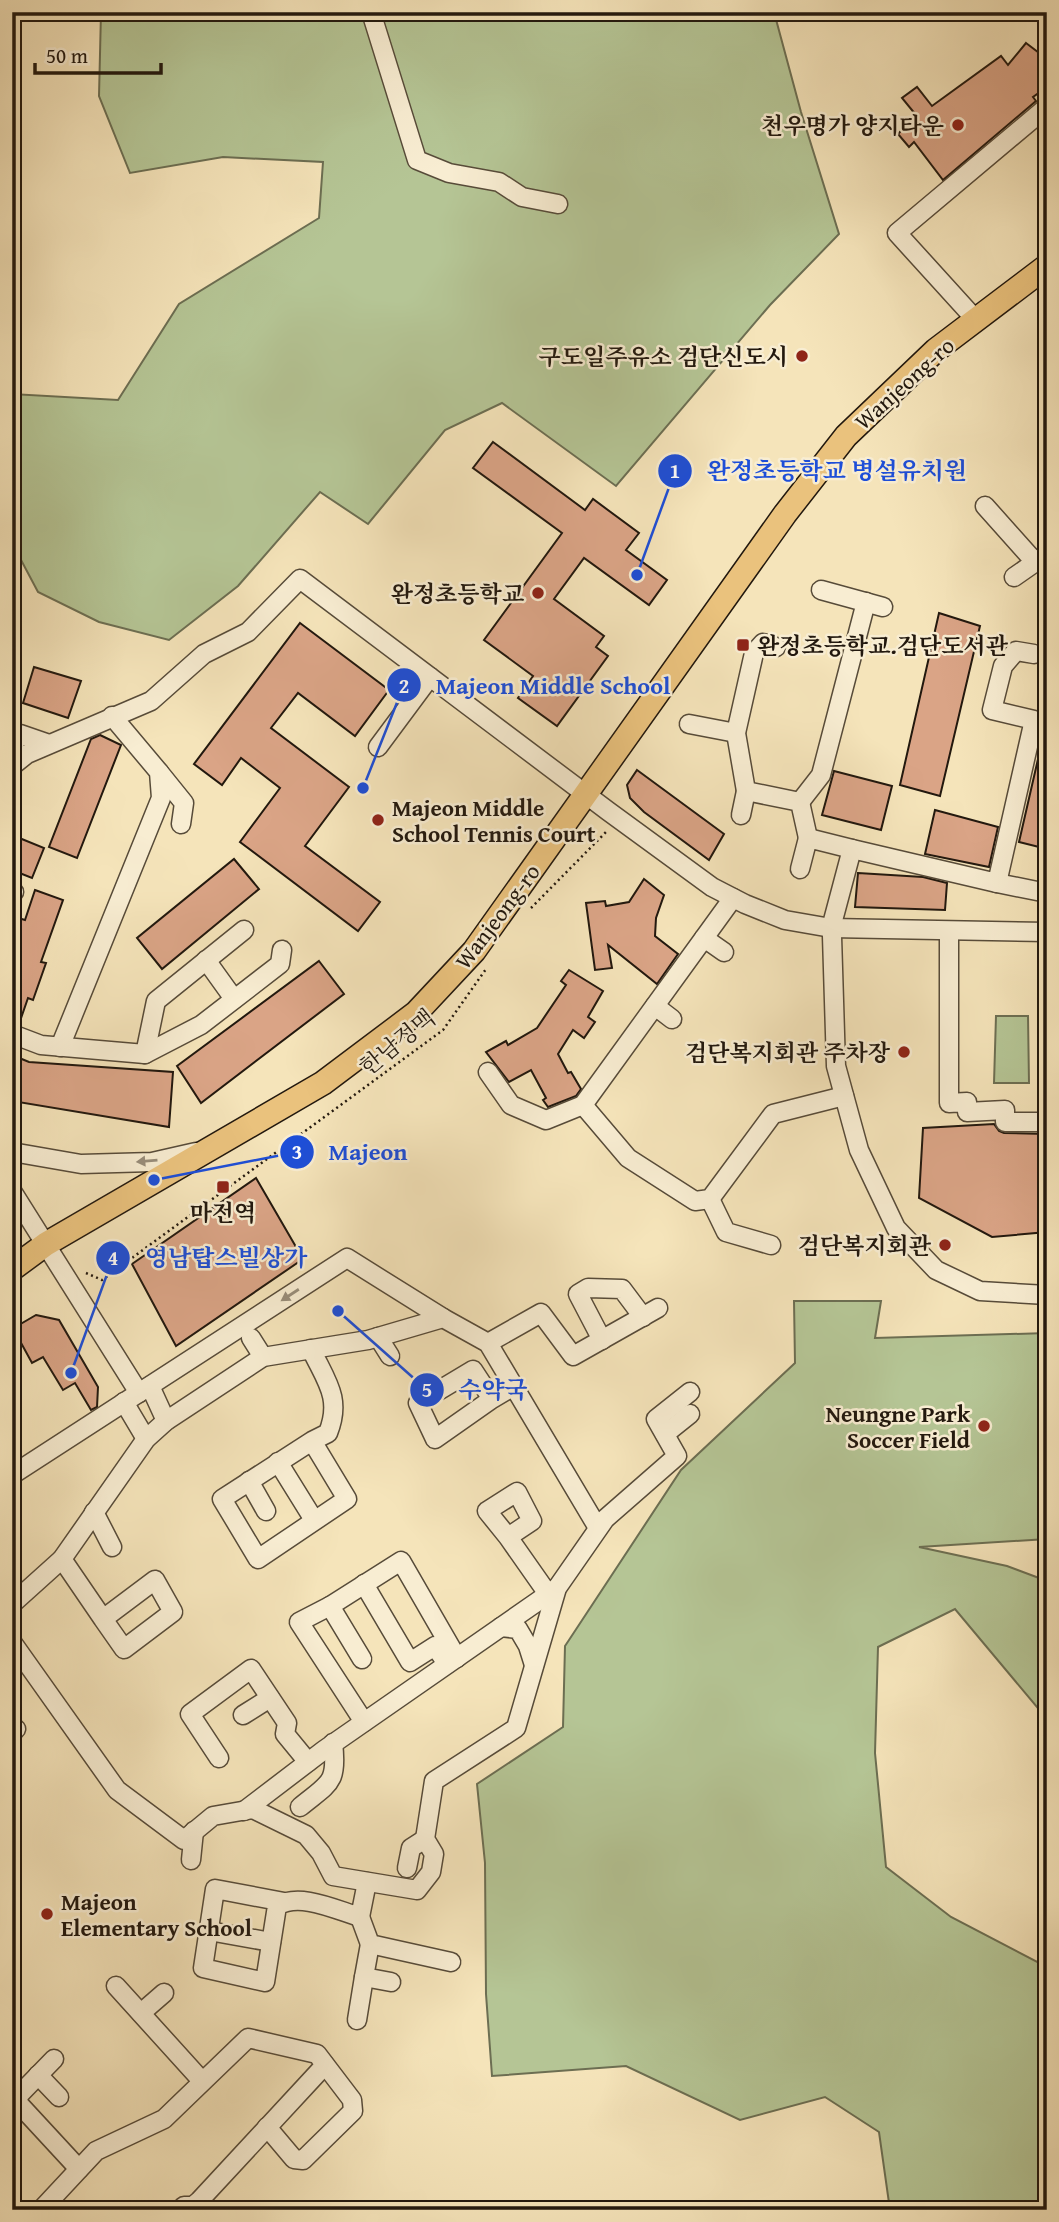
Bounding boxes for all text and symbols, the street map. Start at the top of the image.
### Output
scale bar [35,32,161,76]
text: 50 m [46,40,88,71]
place label: 천우명가 양지타운 [761,109,944,142]
marker: 천우명가 양지타운 [950,117,966,133]
street label: Wanjeong-ro [847,329,961,437]
place label: 구도일주유소 검단신도시 [539,340,788,373]
marker: 구도일주유소 검단신도시 [794,348,810,364]
callout: 완정초등학교 병설유치원 [658,449,981,494]
text: 완정초등학교 병설유치원 [707,453,967,488]
text: 1 [670,455,680,486]
place label: 완정초등학교 [391,577,525,610]
marker: 완정초등학교 [530,585,546,601]
place label: 완정초등학교.검단도서관 [757,629,1009,662]
marker: 완정초등학교.검단도서관 [735,637,751,653]
callout: Majeon Middle School [386,663,684,708]
text: Majeon Middle School [436,668,671,703]
text: 2 [399,670,409,701]
place label: Majeon Middle School Tennis Court [392,791,596,850]
marker: Majeon Middle School Tennis Court [370,812,386,828]
street label: Wanjeong-ro [446,856,548,976]
street label: 한남정맥 [352,1001,442,1083]
place label: 검단복지회관 주차장 [685,1036,891,1069]
marker: 검단복지회관 주차장 [896,1044,912,1060]
callout: Majeon [279,1129,421,1174]
text: Majeon [329,1134,407,1169]
text: 3 [292,1136,302,1167]
one-way arrow [136,1156,158,1167]
marker: 마전역 [215,1179,231,1195]
place label: 마전역 [190,1196,256,1229]
place label: 검단복지회관 [798,1229,932,1262]
callout: 영남탑스빌상가 [96,1235,321,1280]
marker: 검단복지회관 [937,1237,953,1253]
text: 영남탑스빌상가 [145,1240,308,1275]
text: 4 [108,1242,119,1273]
one-way arrow [280,1288,300,1301]
callout: 수약국 [410,1367,542,1412]
text: 수약국 [458,1372,528,1407]
text: 5 [422,1374,432,1405]
place label: Neungne Park Soccer Field [826,1397,971,1456]
marker: Neungne Park Soccer Field [976,1418,992,1434]
place label: Majeon Elementary School [61,1885,252,1944]
marker: Majeon Elementary School [39,1906,55,1922]

